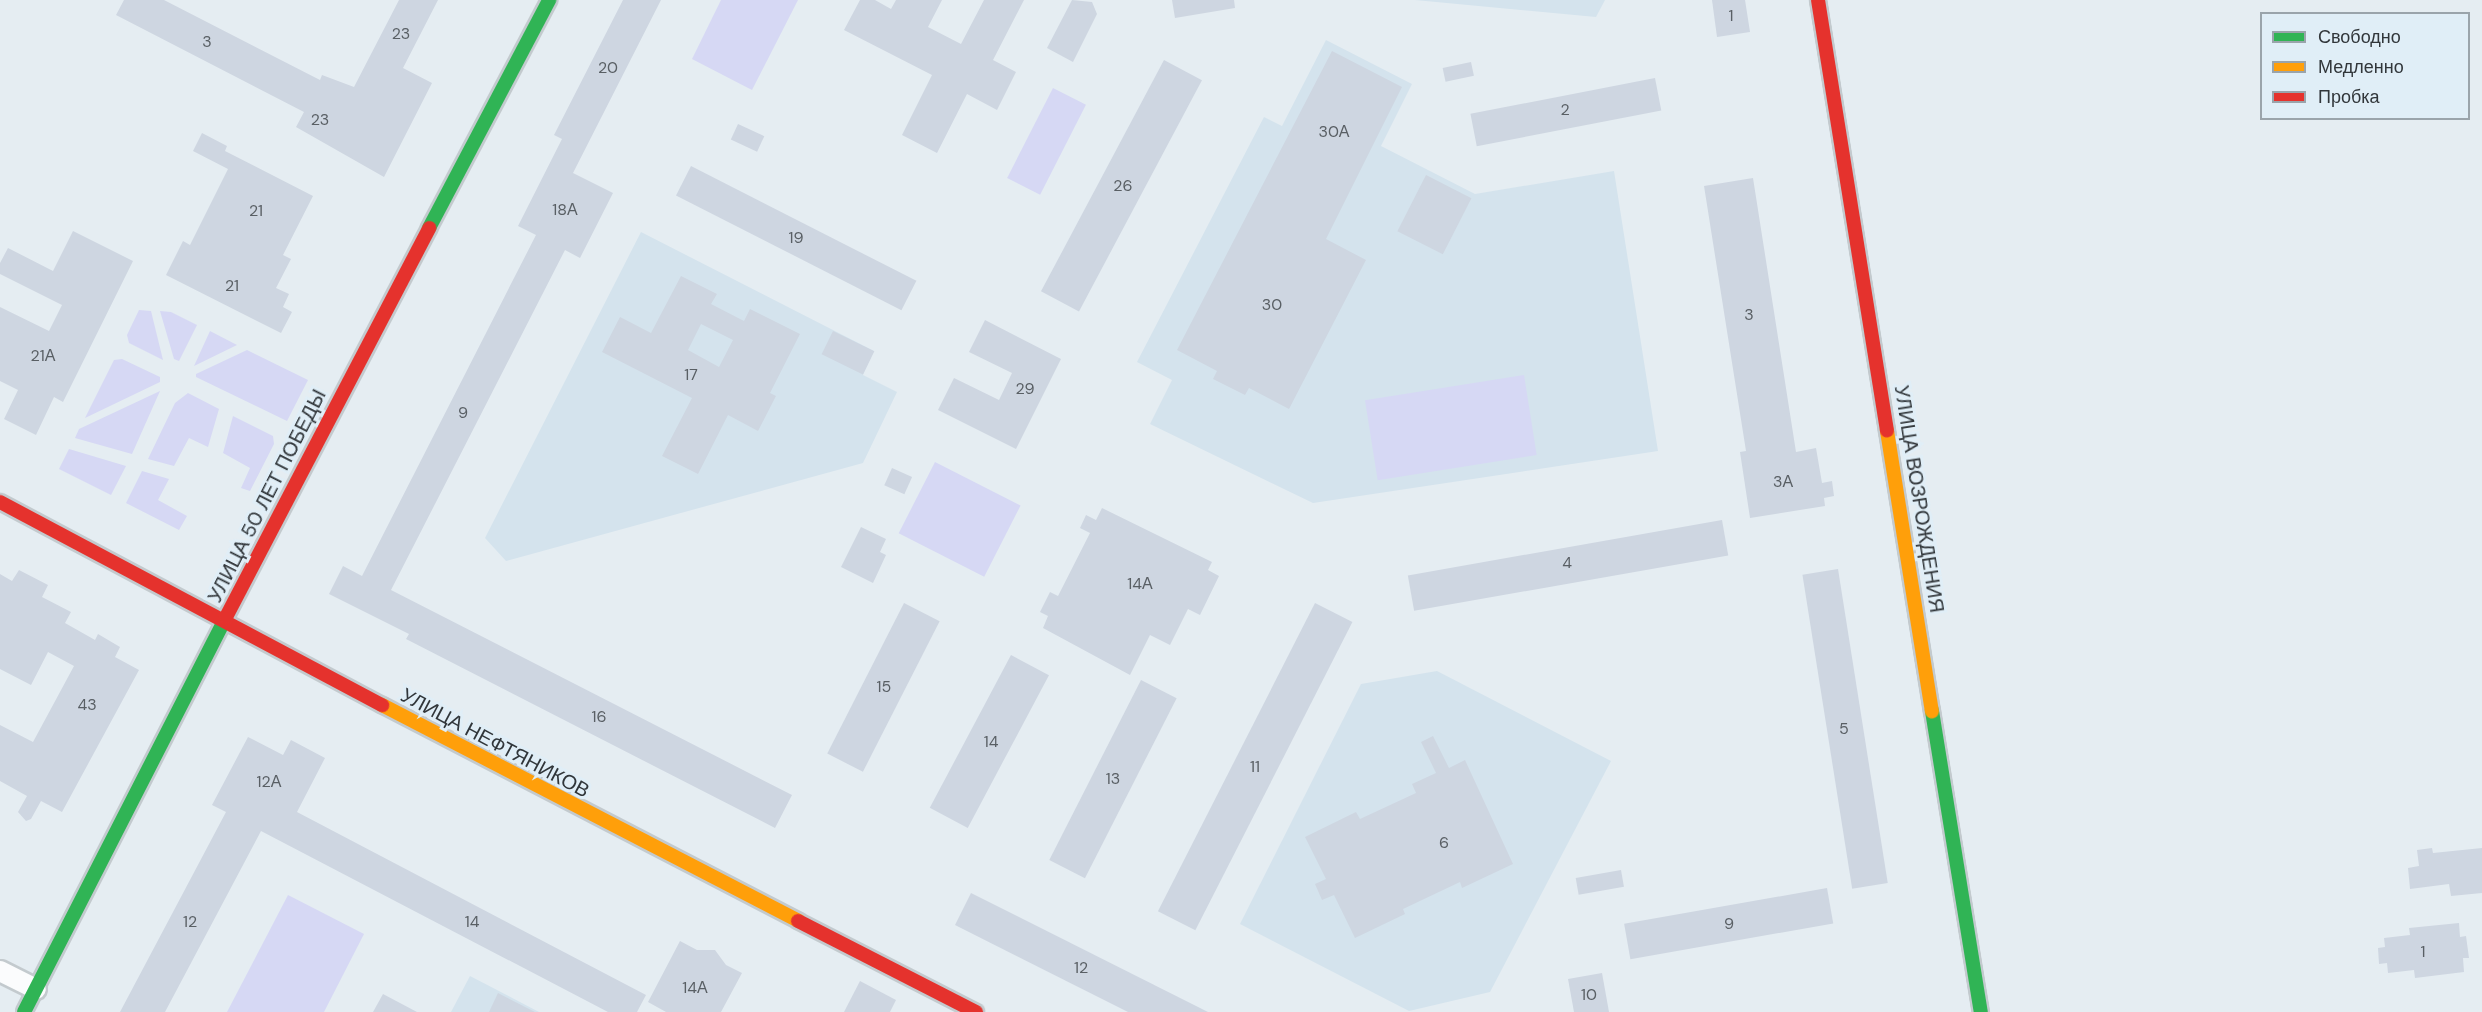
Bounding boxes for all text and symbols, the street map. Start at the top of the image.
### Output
house number: 1 [1729,6,1733,26]
legend [2260,12,2470,120]
house number: 23 [392,24,410,44]
text: Свободно [2318,25,2401,49]
house number: 3 [202,32,212,52]
text: Медленно [2318,55,2404,79]
house number: 20 [598,58,618,78]
text: Пробка [2318,85,2380,109]
house number: 2 [1560,100,1570,120]
house number: 23 [311,110,329,130]
house number: 30А [1318,122,1350,142]
house number: 26 [1113,176,1133,196]
house number: 18А [552,200,578,220]
house number: 21 [249,201,263,221]
house number: 19 [788,228,804,248]
house number: 21 [225,276,239,296]
house number: 30 [1262,295,1282,315]
house number: 3 [1744,305,1754,325]
house number: 21А [31,346,55,366]
house number: 17 [684,365,698,385]
house number: 29 [1015,379,1035,399]
street label: УЛИЦА ВОЗРОЖДЕНИЯ [1889,384,1949,614]
street label: УЛИЦА 50 ЛЕТ ПОБЕДЫ [203,385,331,607]
house number: 9 [458,403,468,423]
house number: 3А [1773,472,1793,492]
house number: 4 [1562,553,1572,573]
house number: 14А [1127,574,1153,594]
house number: 15 [877,677,891,697]
street label: УЛИЦА НЕФТЯНИКОВ [397,683,593,803]
house number: 43 [77,695,97,715]
house number: 16 [591,707,607,727]
house number: 5 [1839,719,1849,739]
house number: 14 [984,732,998,752]
house number: 11 [1250,757,1260,777]
house number: 13 [1106,769,1120,789]
house number: 12А [257,772,281,792]
house number: 6 [1439,833,1449,853]
house number: 12 [183,912,197,932]
house number: 14 [465,912,479,932]
house number: 9 [1724,914,1734,934]
house number: 1 [2421,942,2425,962]
house number: 12 [1074,958,1088,978]
house number: 14А [682,978,708,998]
house number: 10 [1581,985,1597,1005]

